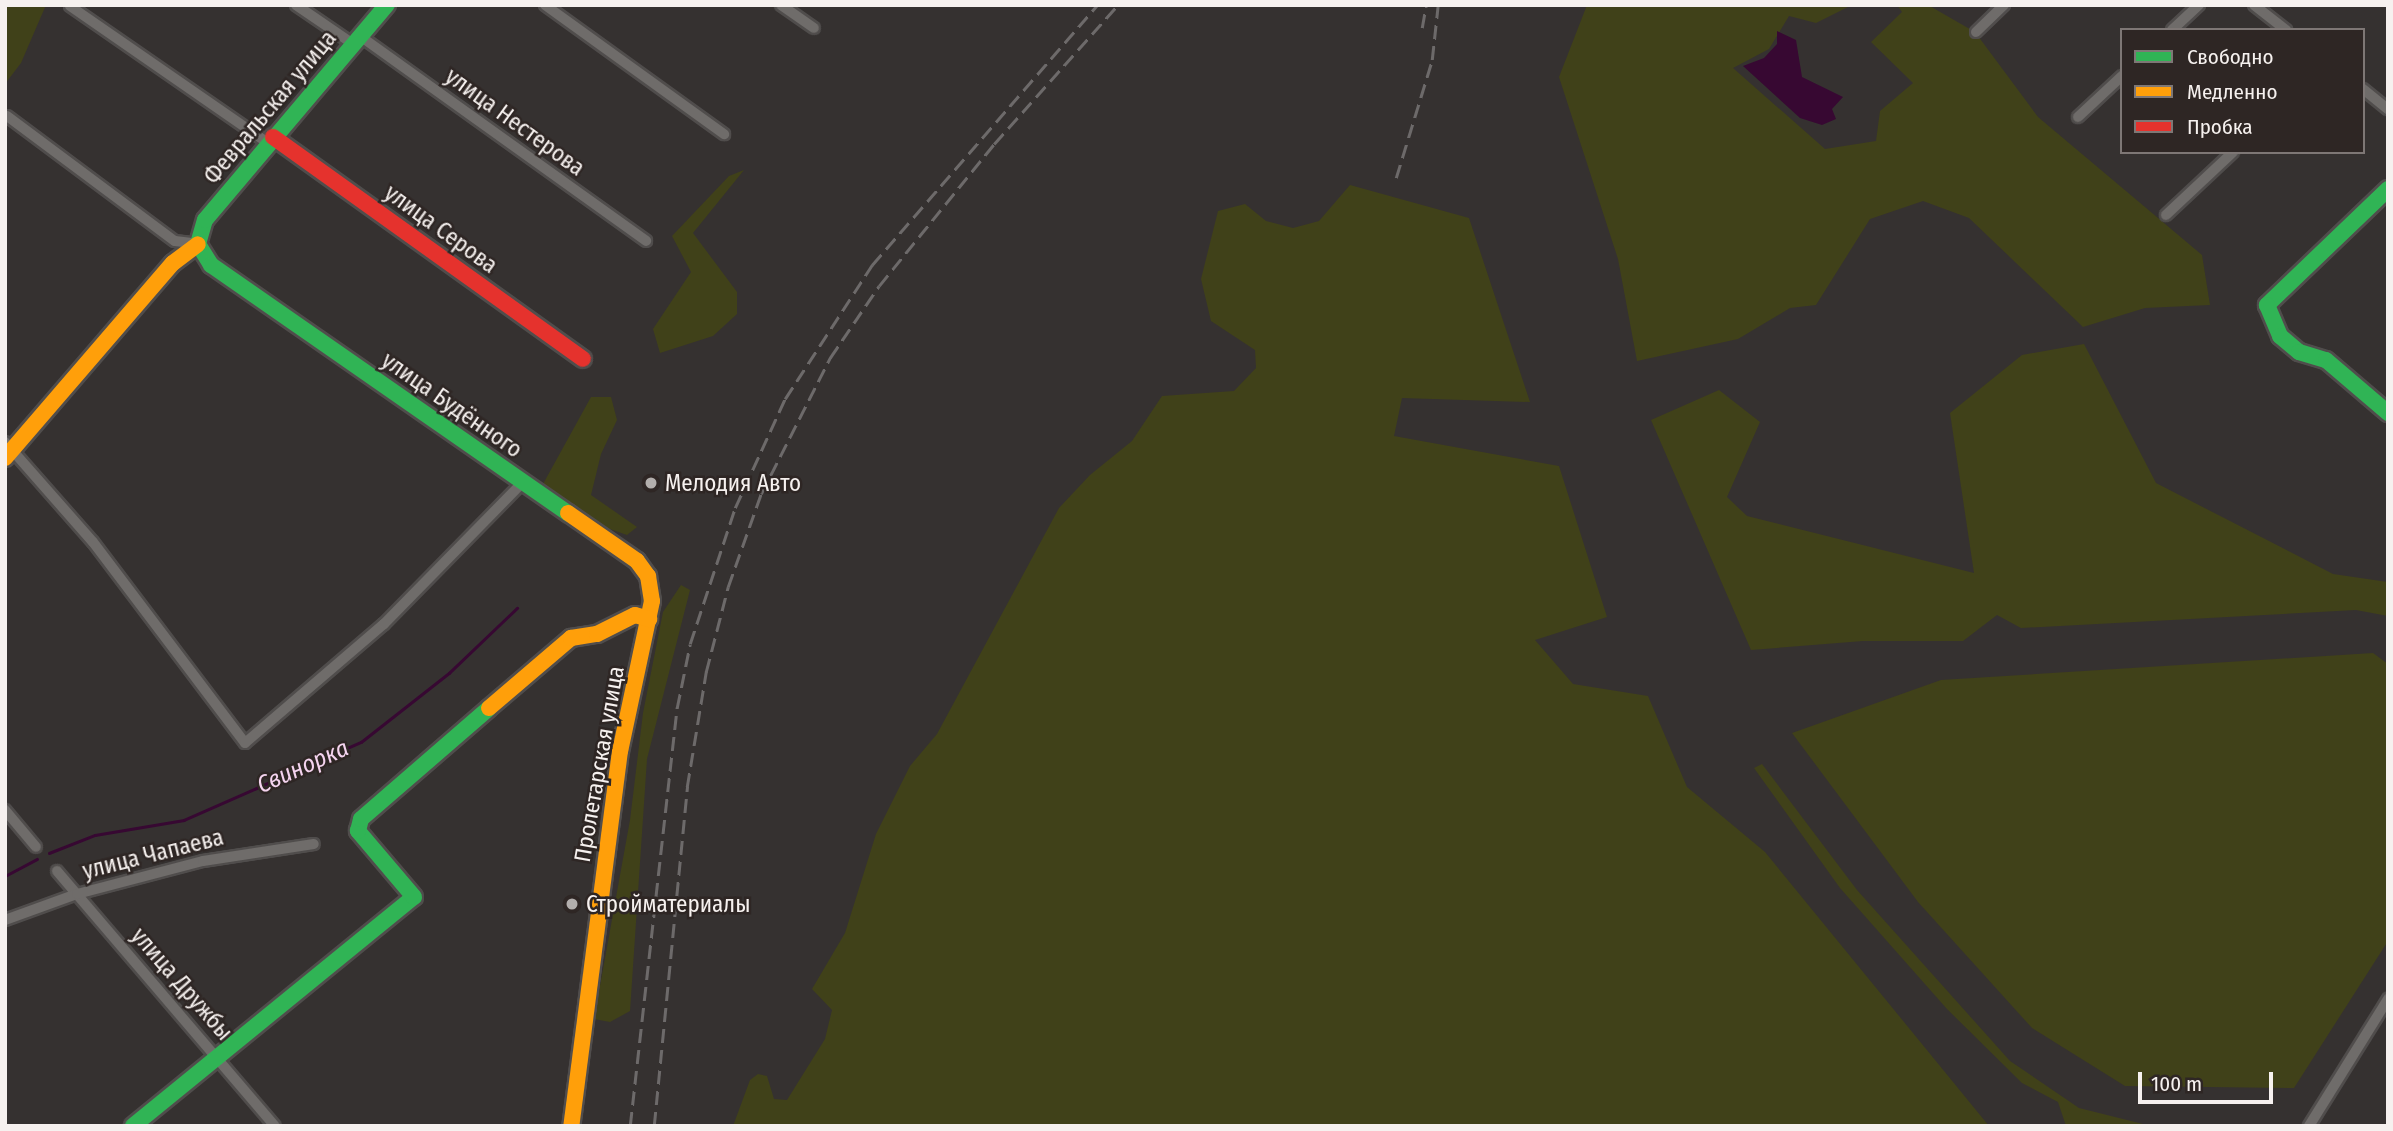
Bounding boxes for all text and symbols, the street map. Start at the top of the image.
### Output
street label: Февральская улица [198,25,342,189]
legend [2120,28,2365,154]
text: Свободно [2187,44,2273,70]
street label: улица Нестерова [440,62,590,182]
text: Медленно [2187,79,2277,105]
text: Пробка [2187,114,2253,140]
street label: улица Серова [379,179,503,279]
street label: улица Будённого [377,346,527,464]
place label: Мелодия Авто [665,469,801,497]
marker: Мелодия Авто [643,475,659,491]
street label: Пролетарская улица [568,664,630,864]
water label: Свинорка [253,734,353,800]
street label: улица Чапаева [80,823,226,885]
place label: Стройматериалы [586,890,750,918]
marker: Стройматериалы [564,896,580,912]
street label: улица Дружбы [126,922,238,1046]
scale bar [2141,1058,2276,1102]
text: 100 m [2151,1071,2202,1097]

